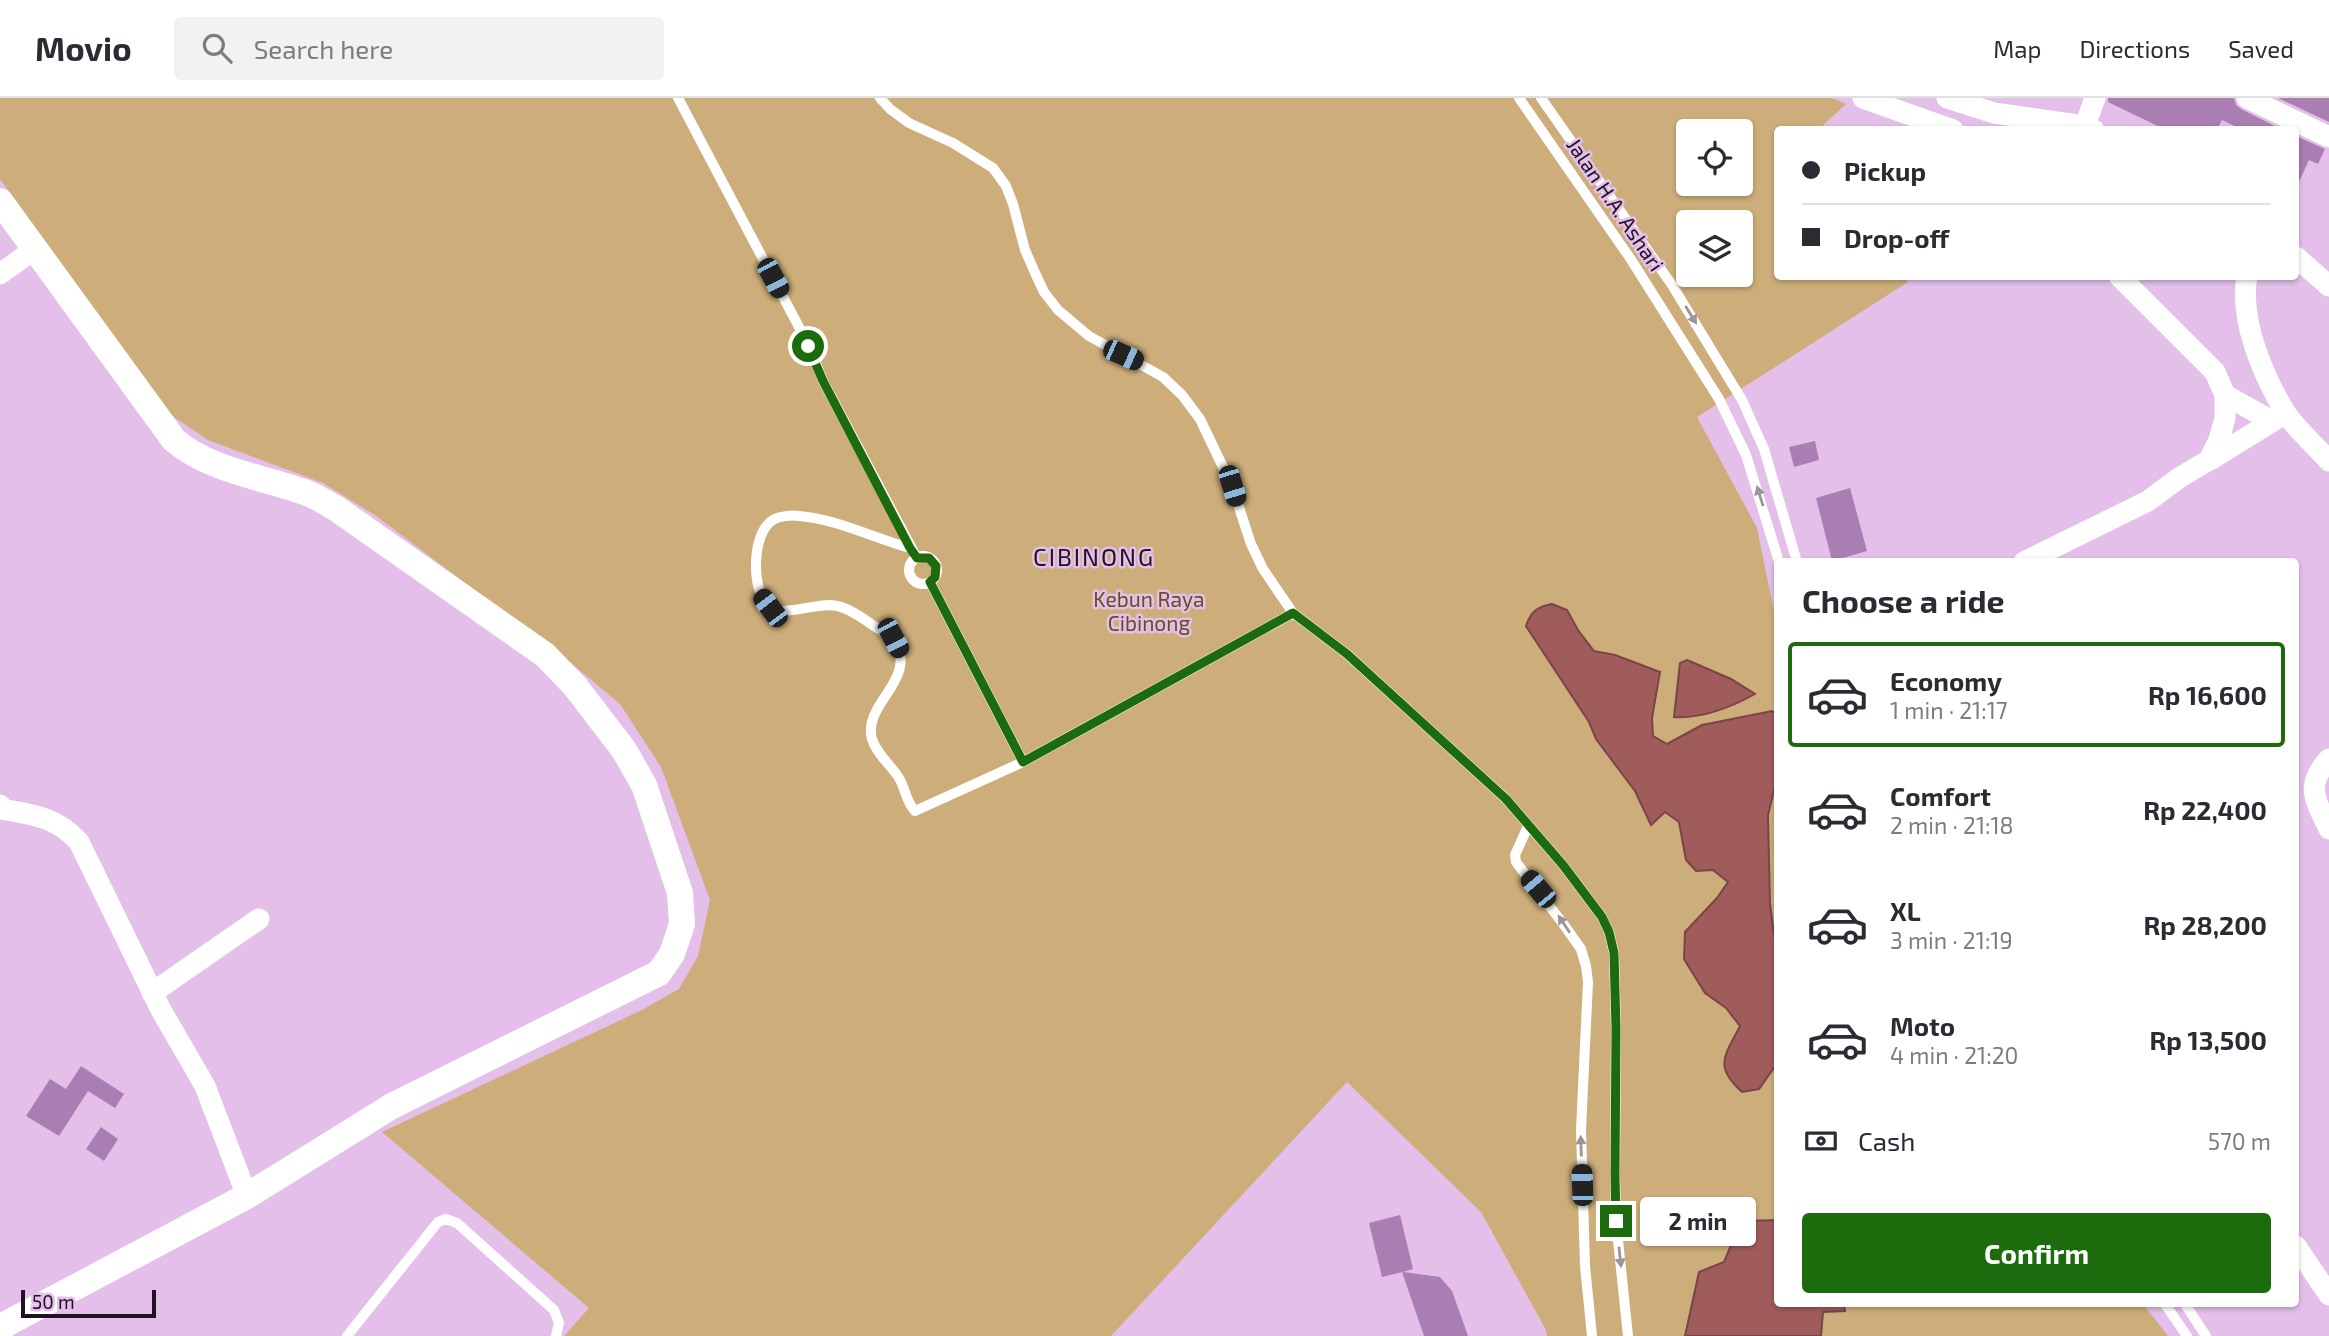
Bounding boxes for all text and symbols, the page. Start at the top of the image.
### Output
search box [174,17,664,80]
text: Movio [35,28,132,68]
icon: search [198,29,236,67]
text: Search here [254,33,393,64]
text: Map [1993,34,2041,63]
text: Directions [2079,34,2190,63]
text: Saved [2228,34,2294,63]
map controls [1676,119,1753,287]
button: locate [1676,119,1753,196]
street label: Jalan H.A. Ashari [1562,133,1670,275]
text: Pickup [1844,155,1926,186]
button: layers [1676,210,1753,287]
text: Drop-off [1844,222,1949,253]
car [754,255,793,301]
one-way arrow [1684,306,1697,325]
route start [792,330,824,362]
car [1100,337,1147,373]
car [1216,463,1249,509]
one-way arrow [1755,486,1765,507]
district label: CIBINONG [1033,542,1155,571]
text: Choose a ride [1802,581,2005,619]
car [749,585,792,631]
park label: Kebun Raya Cibinong [1093,586,1205,635]
car [874,615,913,661]
icon: car [1806,663,1869,726]
text: Economy [1890,665,2002,696]
text: Rp 16,600 [2148,679,2267,710]
text: 1 min · 21:17 [1890,696,2008,724]
icon: car [1806,778,1869,841]
text: Comfort [1890,780,1991,811]
text: Rp 22,400 [2143,794,2267,825]
text: 2 min · 21:18 [1890,811,2014,839]
car [1517,866,1560,912]
icon: car [1806,893,1869,956]
text: XL [1890,895,1921,926]
text: Rp 28,200 [2143,909,2267,940]
one-way arrow [1558,915,1571,934]
text: 3 min · 21:19 [1890,926,2013,954]
icon: car [1806,1008,1869,1071]
text: Moto [1890,1010,1955,1041]
text: Rp 13,500 [2150,1024,2267,1055]
text: 4 min · 21:20 [1890,1041,2018,1069]
icon: cash [1802,1122,1840,1160]
text: Cash [1858,1125,1915,1156]
text: 570 m [2208,1127,2271,1155]
one-way arrow [1575,1134,1587,1156]
car [1571,1164,1594,1206]
callout: 2 min [1640,1196,1756,1246]
route end [1600,1205,1632,1237]
text: 2 min [1669,1207,1727,1235]
button: Confirm [1802,1213,2271,1293]
one-way arrow [1615,1247,1626,1269]
scale bar [21,1287,156,1319]
text: 50 m [32,1290,75,1313]

